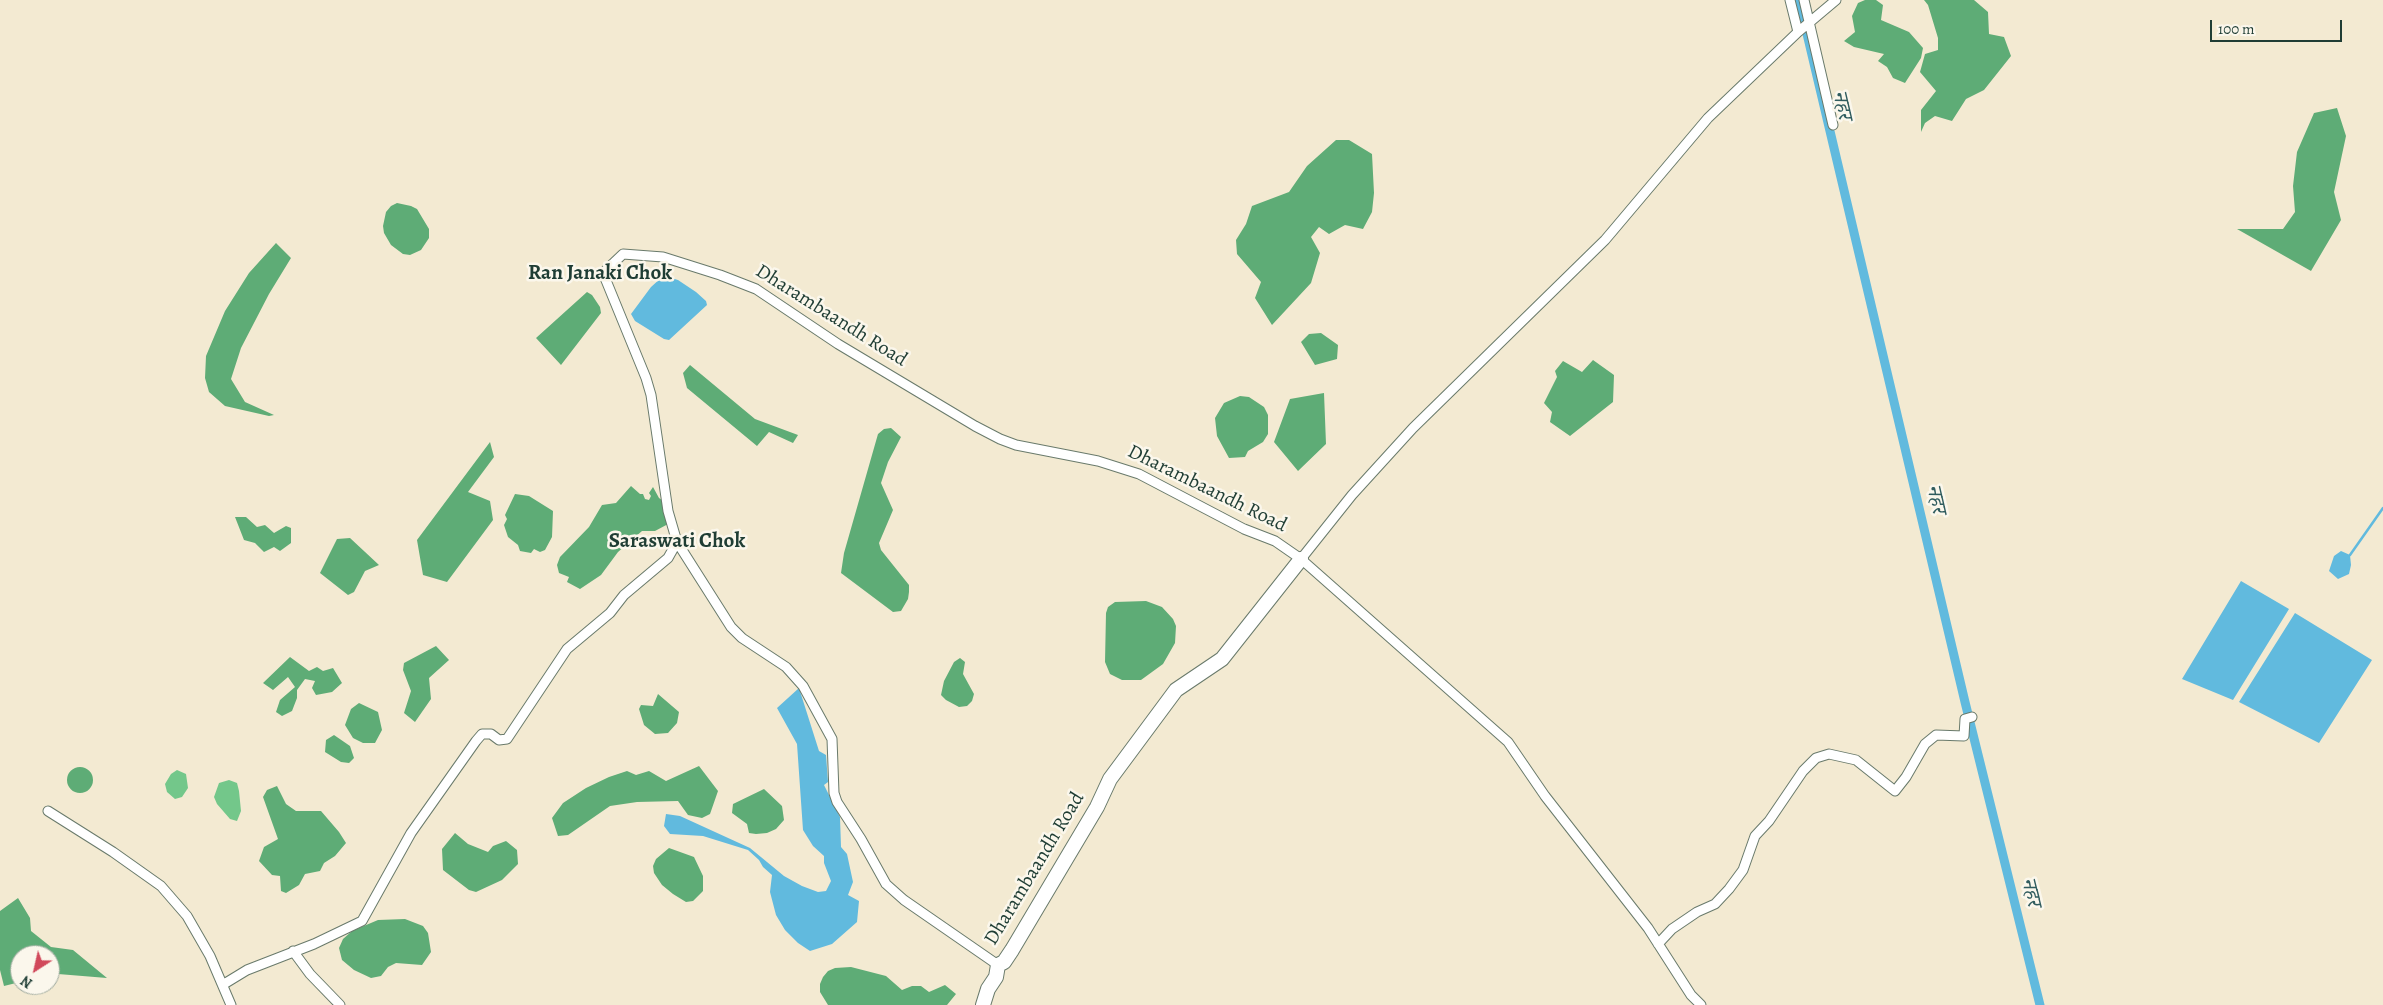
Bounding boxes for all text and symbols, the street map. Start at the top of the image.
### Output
scale bar [2213,10,2346,42]
text: 100 m [2218,19,2255,39]
water label: नहर [1826,88,1856,122]
street label: Dharambaandh Road [751,260,911,372]
district label: Ran Janaki Chok [528,261,672,287]
street label: Dharambaandh Road [1123,440,1291,538]
water label: नहर [1920,482,1950,516]
district label: Saraswati Chok [609,529,745,555]
street label: Dharambaandh Road [980,788,1090,950]
water label: नहर [2014,875,2046,909]
north arrow [10,945,60,995]
text: N [17,971,36,993]

